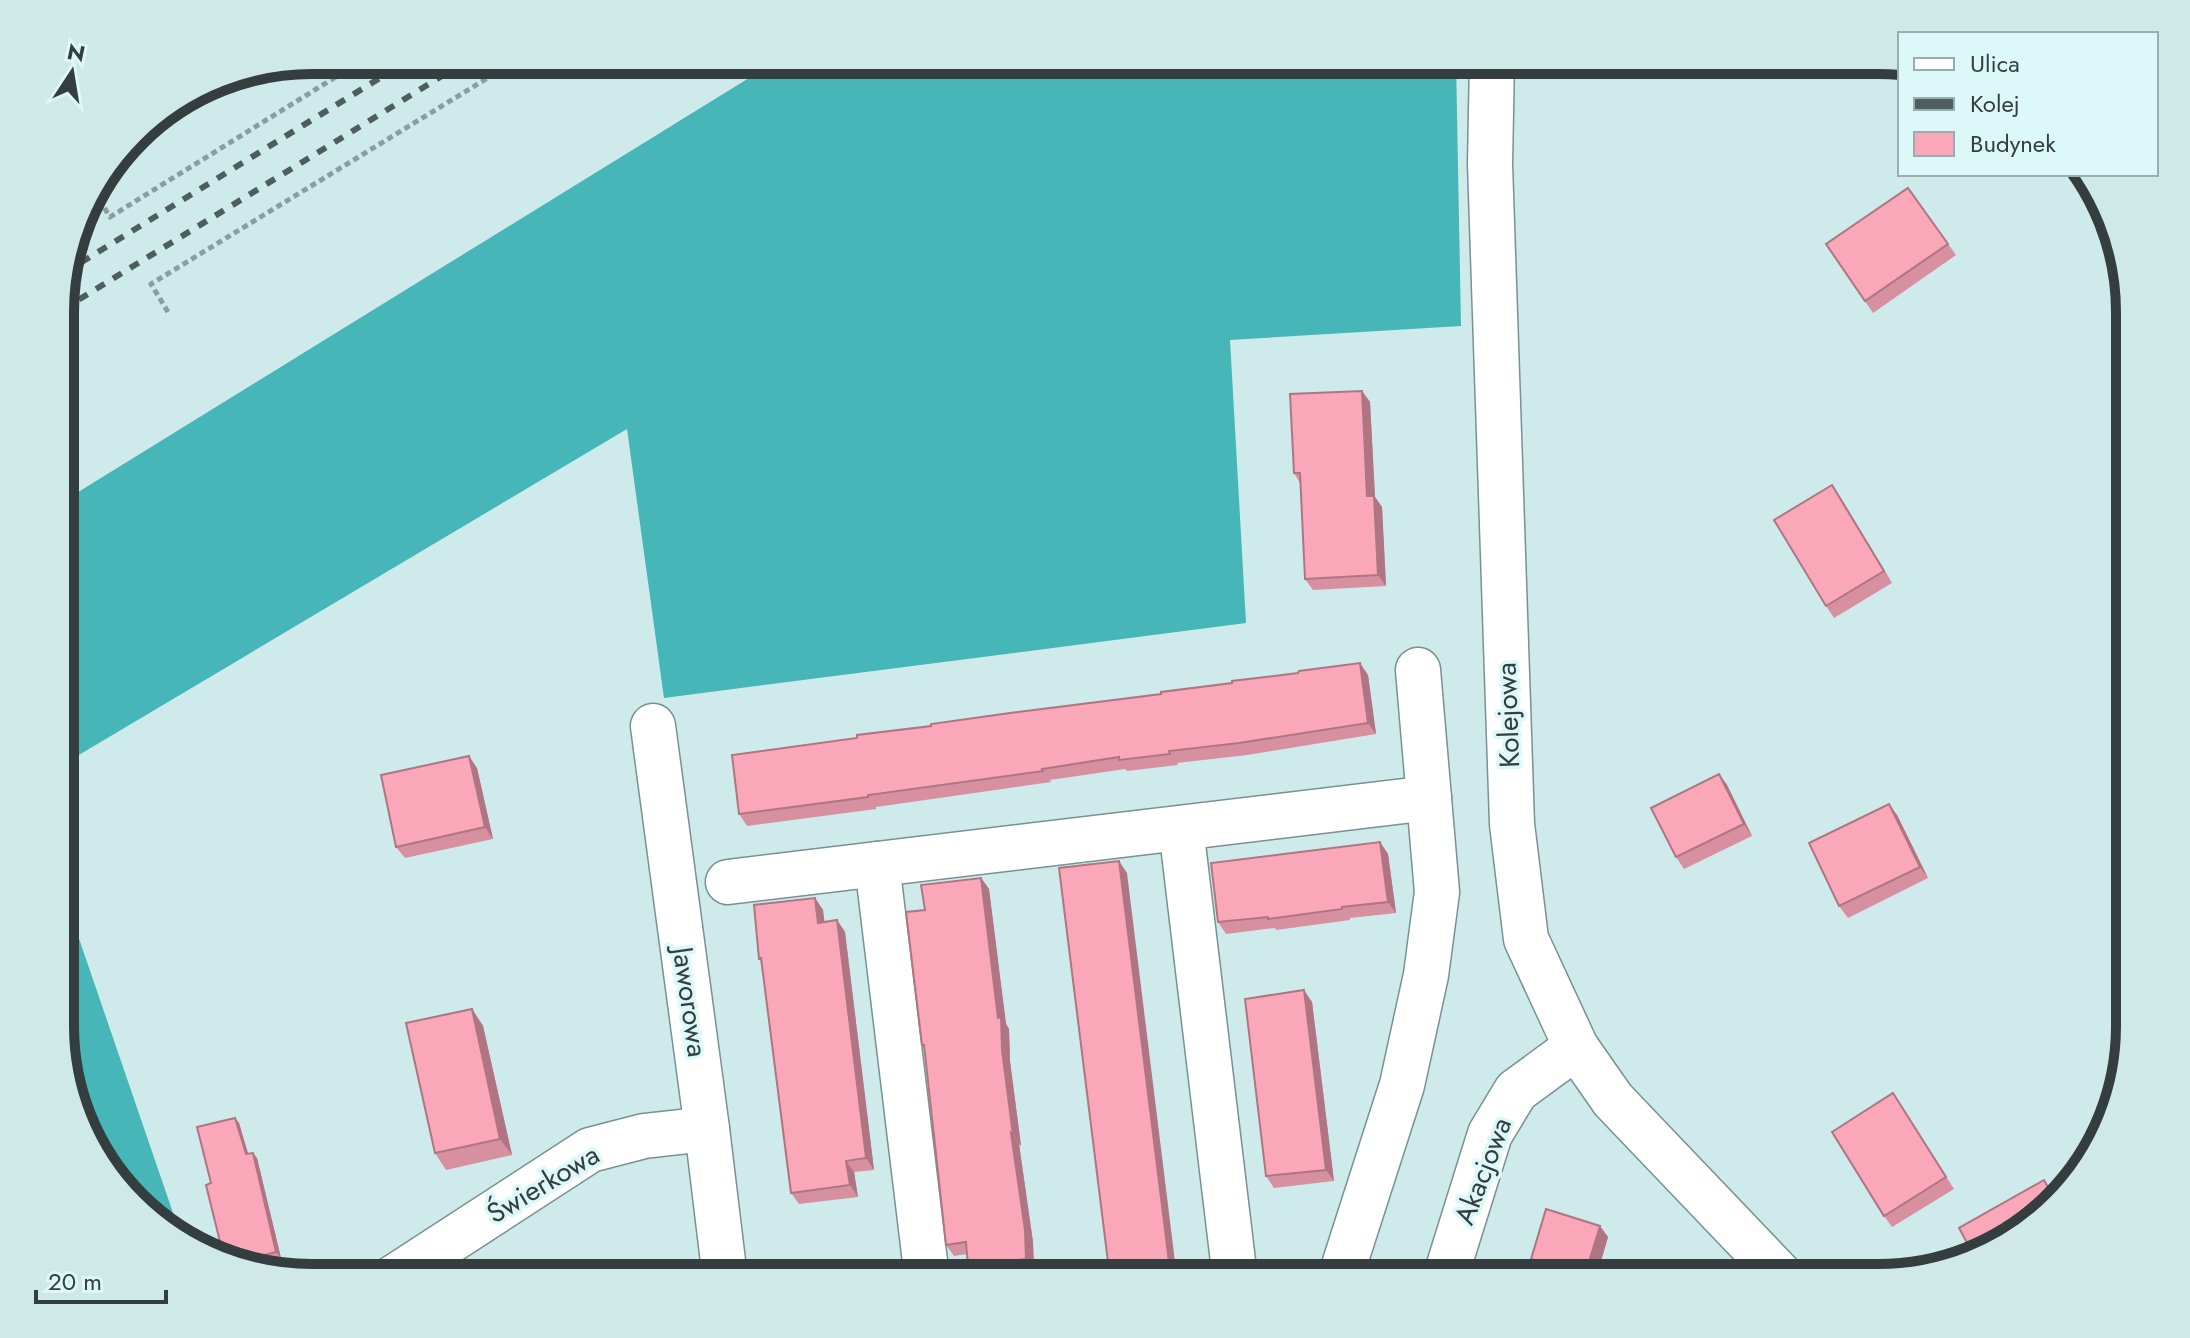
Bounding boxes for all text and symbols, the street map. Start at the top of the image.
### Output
north arrow [32,32,112,112]
legend [1898,32,2158,176]
text: N [64,35,88,70]
text: Ulica [1970,46,2020,81]
text: Kolej [1970,86,2020,121]
text: Budynek [1970,126,2056,161]
street label: Kolejowa [1486,662,1530,768]
street label: Jaworowa [661,940,718,1060]
street label: Akacjowa [1444,1111,1522,1231]
street label: Świerkowa [479,1134,607,1234]
scale bar [36,1254,166,1304]
text: 20 m [48,1264,102,1299]

